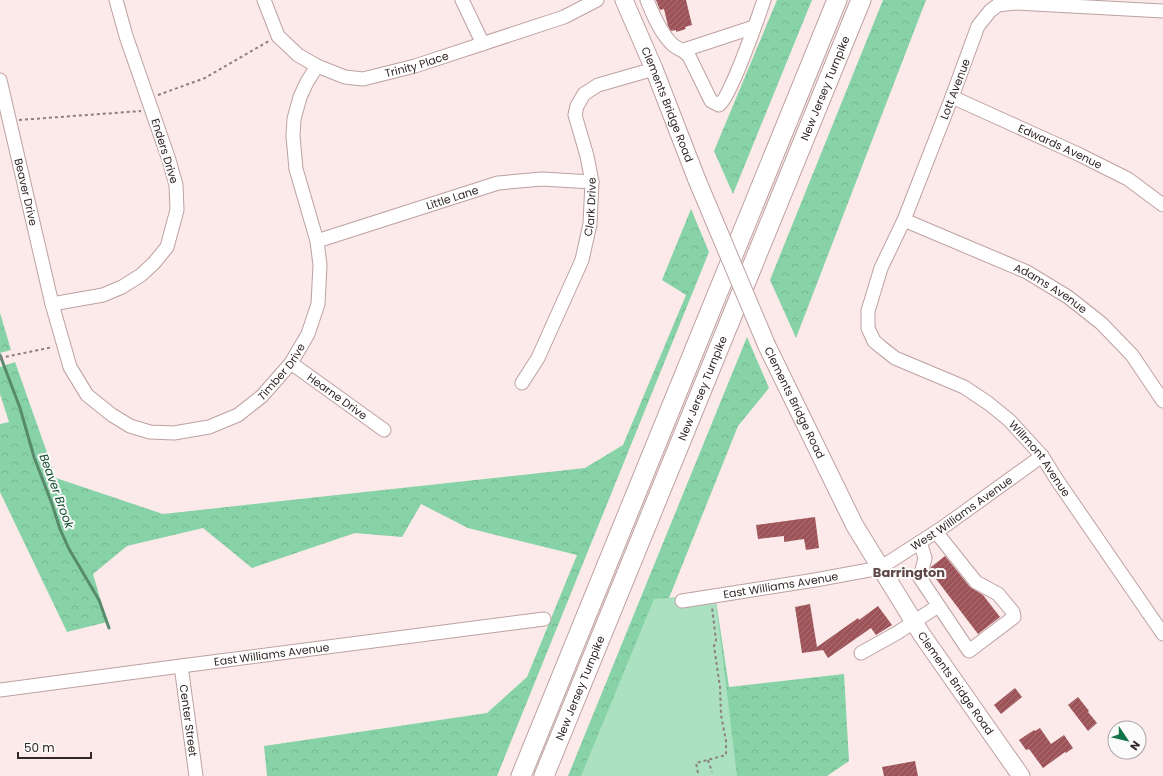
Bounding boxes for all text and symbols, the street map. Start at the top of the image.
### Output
street label: New Jersey Turnpike [796,33,854,143]
street label: Clements Bridge Road [637,44,697,164]
street label: Trinity Place [383,47,451,81]
street label: Lott Avenue [936,56,974,122]
street label: Enders Drive [148,116,183,186]
street label: Edwards Avenue [1016,120,1105,173]
street label: Beaver Drive [10,157,42,227]
street label: Clark Drive [579,176,600,238]
street label: Little Lane [424,182,481,214]
street label: Adams Avenue [1012,259,1091,317]
street label: New Jersey Turnpike [674,333,731,443]
street label: Timber Drive [255,340,309,404]
street label: Clements Bridge Road [761,344,829,461]
street label: Hearne Drive [304,369,371,423]
street label: Willmont Avenue [1005,417,1074,500]
water label: Beaver Brook [36,451,79,532]
street label: West Williams Avenue [908,472,1016,554]
district label: Barrington [873,563,945,582]
street label: East Williams Avenue [722,568,840,602]
street label: Clements Bridge Road [914,628,998,738]
street label: New Jersey Turnpike [551,633,609,743]
street label: East Williams Avenue [213,639,330,670]
street label: Center Street [176,683,201,758]
north arrow [1107,720,1147,760]
scale bar [18,734,91,760]
text: N [1126,738,1144,754]
text: 50 m [24,739,55,756]

